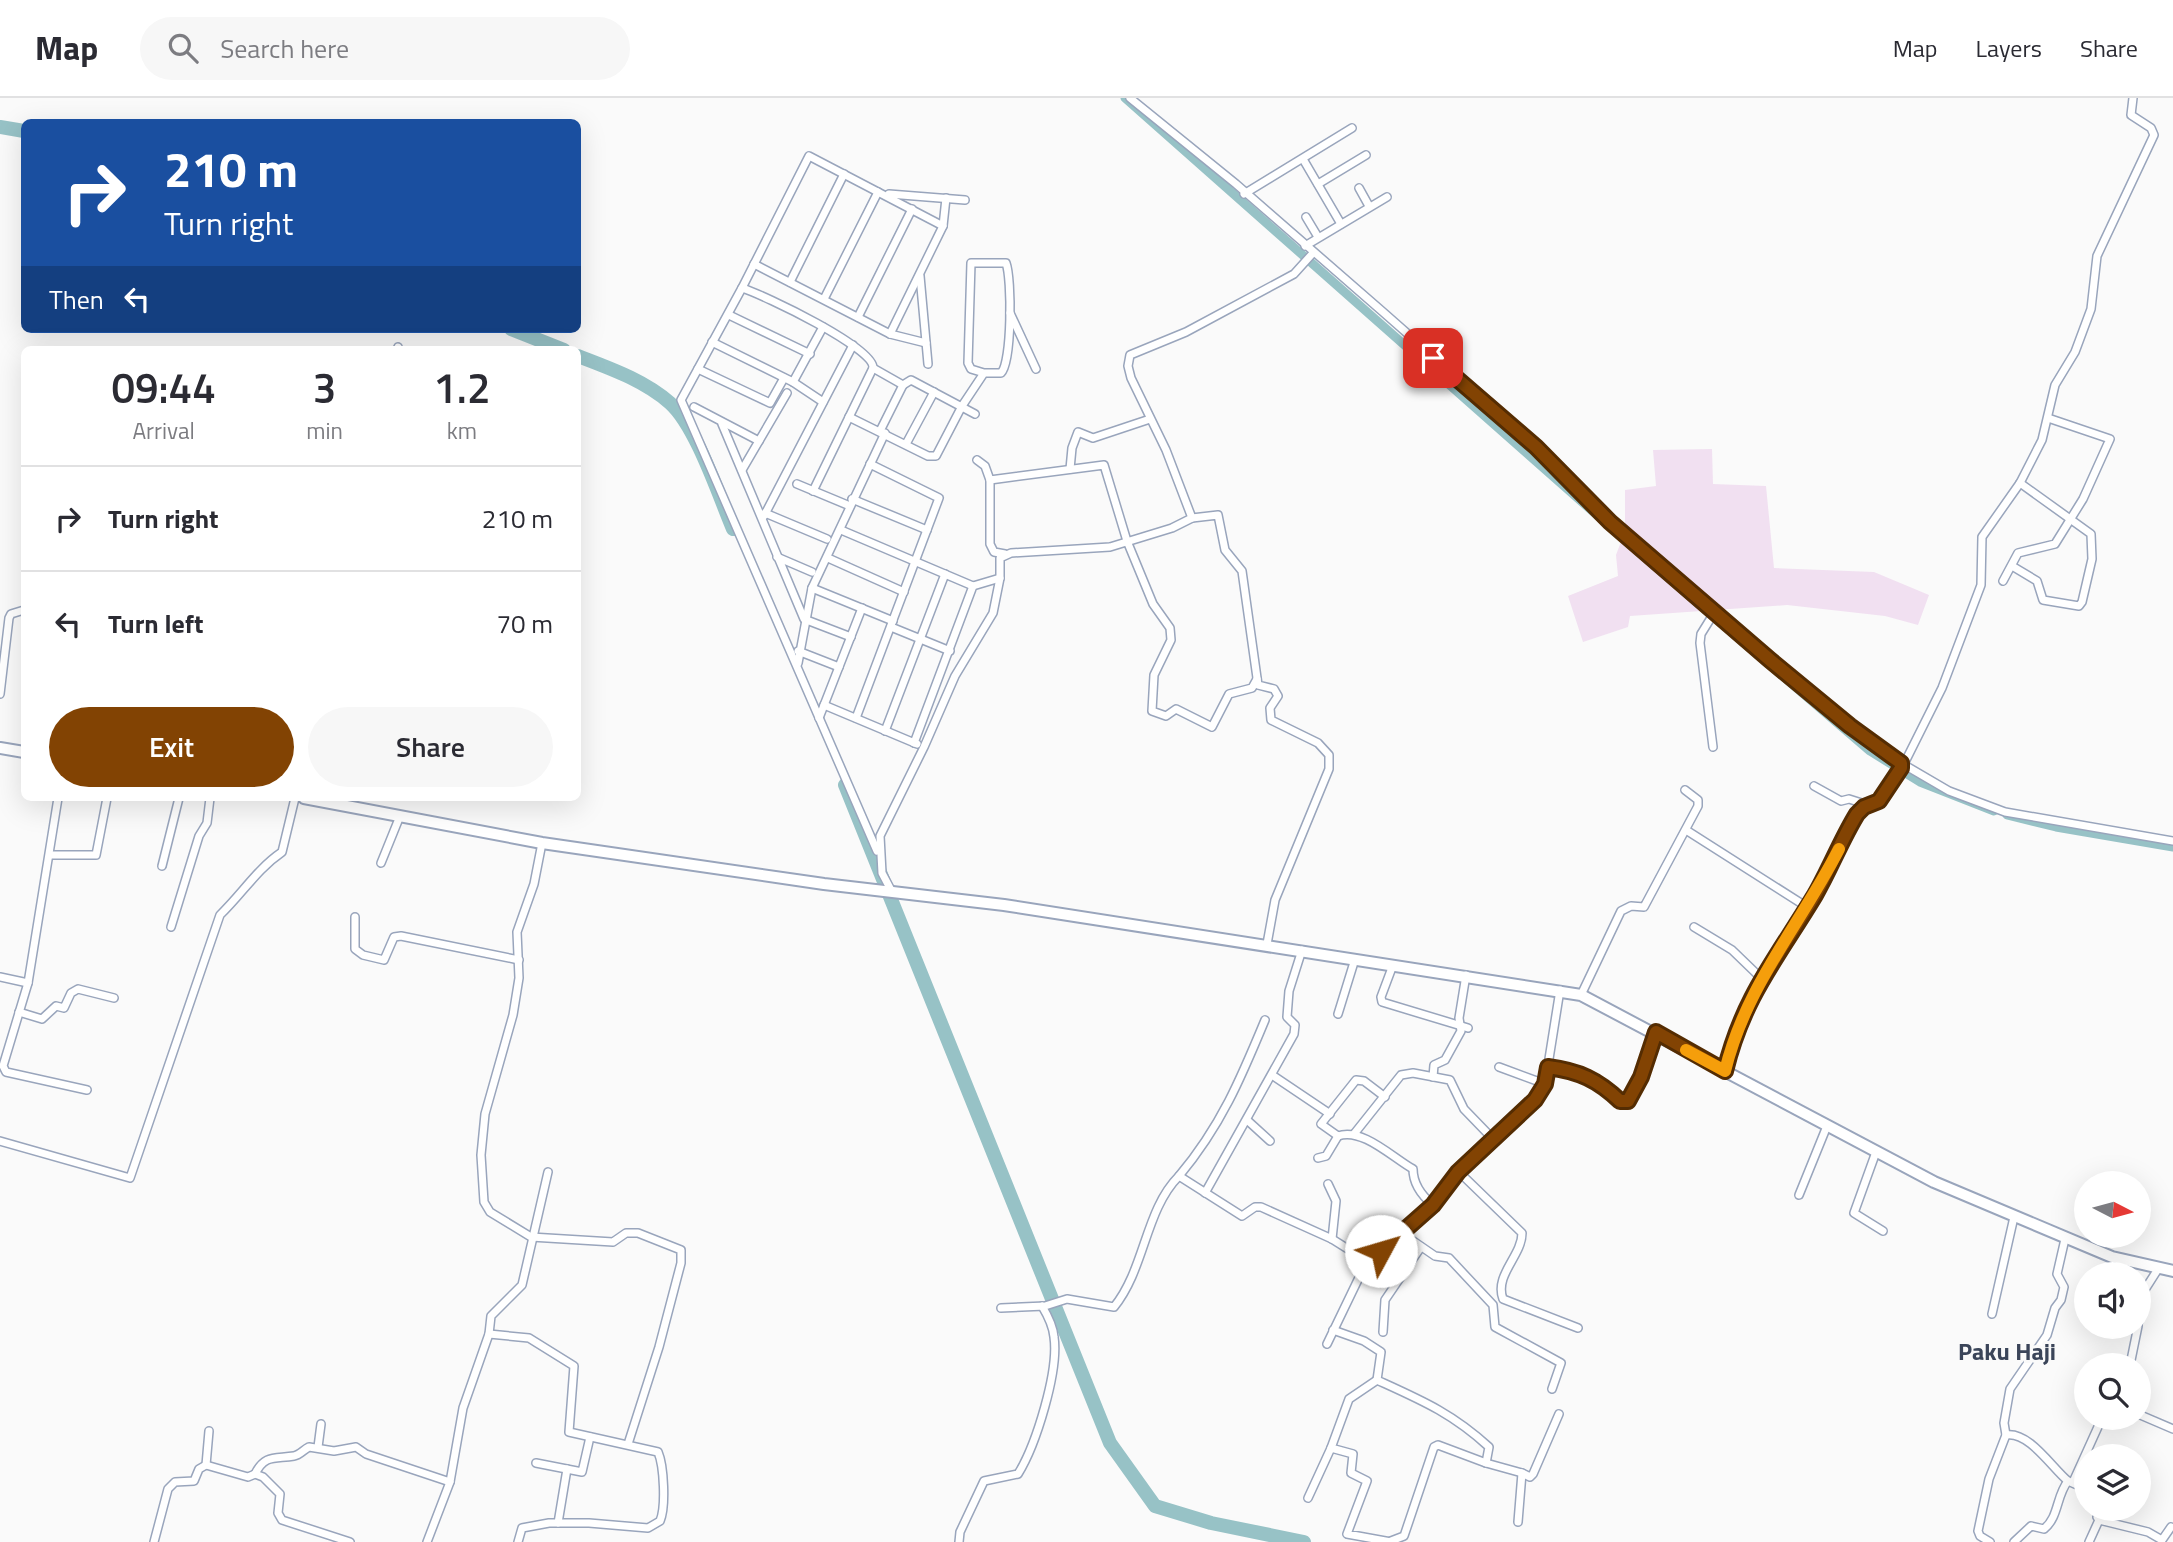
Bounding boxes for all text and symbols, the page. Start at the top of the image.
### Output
search box [140,17,630,80]
text: Map [35,23,98,73]
icon: search [164,29,202,67]
text: Search here [220,29,349,68]
text: Map [1893,30,1938,66]
text: Layers [1976,30,2042,66]
text: Share [2080,30,2138,66]
text: 210 m [164,131,298,206]
icon: right [49,147,140,238]
text: Turn right [164,199,293,247]
text: Then [49,280,104,319]
icon: left [118,280,156,318]
pin [1403,328,1463,388]
icon: arrive [1414,339,1452,377]
text: 09:44 [112,355,216,419]
text: 3 [313,355,336,419]
text: 1.2 [433,355,490,419]
text: Arrival [132,413,195,448]
text: min [306,413,343,448]
text: km [447,413,477,448]
text: Turn right [108,499,219,538]
text: 210 m [482,499,553,538]
icon: right [49,500,87,538]
text: Turn left [108,604,203,643]
text: 70 m [496,604,553,643]
icon: left [49,605,87,643]
button: Exit [49,707,294,787]
button: Share [308,707,553,787]
north arrow [2074,1171,2151,1248]
map controls [2074,1171,2151,1521]
position arrow [1344,1214,1418,1288]
button: sound [2074,1262,2151,1339]
district label: Paku Haji [1958,1333,2056,1369]
button: search [2074,1353,2151,1430]
button: layers [2074,1444,2151,1521]

